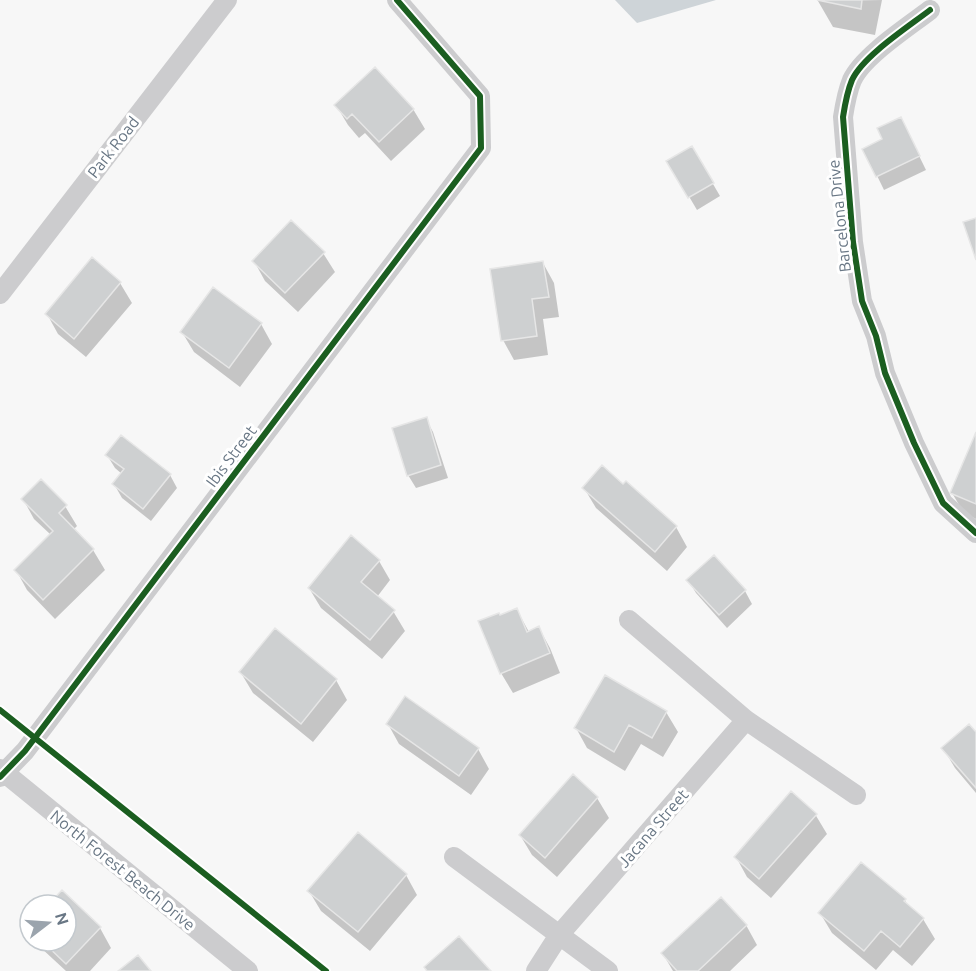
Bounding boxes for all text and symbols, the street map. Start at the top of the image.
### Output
street label: Park Road [84,113,142,181]
street label: Barcelona Drive [824,159,854,273]
street label: Ibis Street [202,421,260,490]
street label: Jacana Street [614,785,692,871]
street label: North Forest Beach Drive [47,806,199,934]
north arrow [18,893,78,953]

